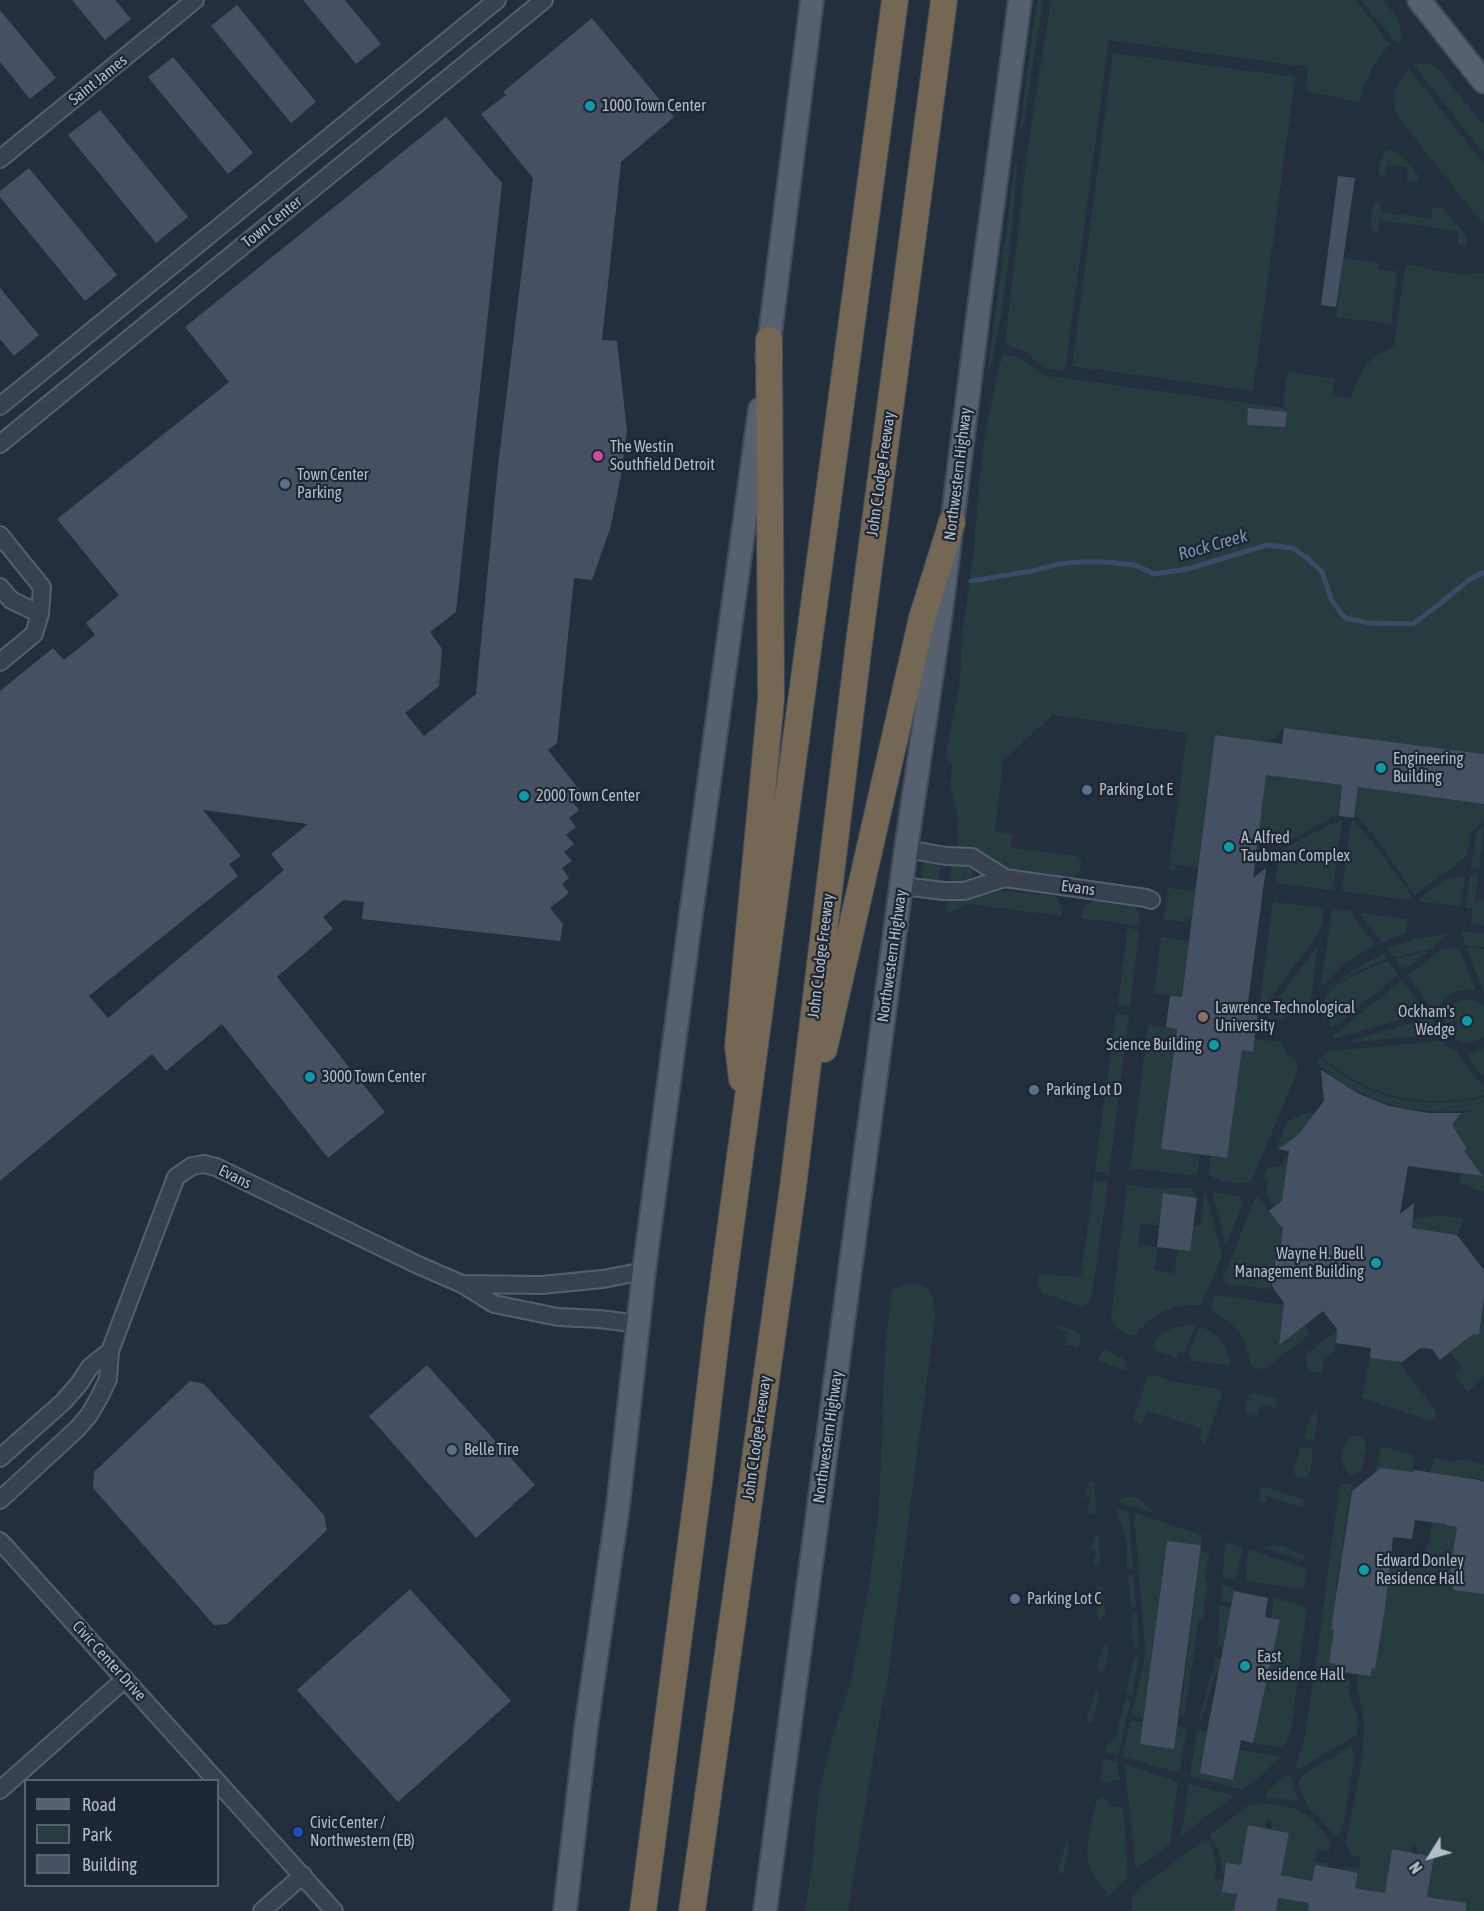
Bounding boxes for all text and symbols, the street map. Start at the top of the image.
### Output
street label: Saint James [65,51,131,109]
place label: 1000 Town Center [602,96,706,116]
marker: 1000 Town Center [583,99,597,113]
street label: Town Center [238,192,306,252]
street label: Northwestern Highway [940,407,976,541]
street label: John C Lodge Freeway [863,410,899,538]
place label: The Westin Southfield Detroit [610,437,715,475]
marker: The Westin Southfield Detroit [591,449,605,463]
place label: Town Center Parking [297,465,369,503]
marker: Town Center Parking [278,477,292,491]
water label: Rock Creek [1176,525,1250,565]
place label: Engineering Building [1393,749,1463,787]
marker: Engineering Building [1374,761,1388,775]
place label: Parking Lot E [1099,780,1173,800]
marker: Parking Lot E [1080,783,1094,797]
place label: 2000 Town Center [536,786,640,806]
marker: 2000 Town Center [517,789,531,803]
place label: A. Alfred Taubman Complex [1241,828,1350,866]
marker: A. Alfred Taubman Complex [1222,840,1236,854]
street label: Evans [1060,876,1096,900]
street label: Northwestern Highway [873,889,911,1023]
street label: John C Lodge Freeway [804,892,838,1020]
place label: Lawrence Technological University [1215,998,1355,1036]
place label: Ockham's Wedge [1398,1002,1455,1040]
marker: Lawrence Technological University [1196,1010,1210,1024]
marker: Ockham's Wedge [1460,1014,1474,1028]
place label: Science Building [1106,1035,1202,1055]
marker: Science Building [1207,1038,1221,1052]
place label: 3000 Town Center [322,1067,426,1087]
marker: 3000 Town Center [303,1070,317,1084]
place label: Parking Lot D [1046,1080,1122,1100]
marker: Parking Lot D [1027,1083,1041,1097]
street label: Evans [215,1161,255,1193]
place label: Wayne H. Buell Management Building [1234,1244,1364,1282]
marker: Wayne H. Buell Management Building [1369,1256,1383,1270]
street label: Northwestern Highway [809,1370,847,1504]
street label: John C Lodge Freeway [739,1374,775,1502]
place label: Belle Tire [464,1440,519,1460]
marker: Belle Tire [445,1443,459,1457]
place label: Edward Donley Residence Hall [1376,1551,1464,1589]
marker: Edward Donley Residence Hall [1357,1563,1371,1577]
place label: Parking Lot C [1027,1589,1101,1609]
marker: Parking Lot C [1008,1592,1022,1606]
street label: Civic Center Drive [68,1617,150,1705]
place label: East Residence Hall [1257,1647,1345,1685]
marker: East Residence Hall [1238,1659,1252,1673]
legend [24,1779,219,1887]
text: Road [82,1794,116,1815]
place label: Civic Center / Northwestern (EB) [310,1813,415,1851]
text: Park [82,1824,112,1845]
marker: Civic Center / Northwestern (EB) [291,1825,305,1839]
north arrow [1400,1827,1460,1887]
text: Building [82,1854,137,1875]
text: N [1406,1859,1426,1877]

